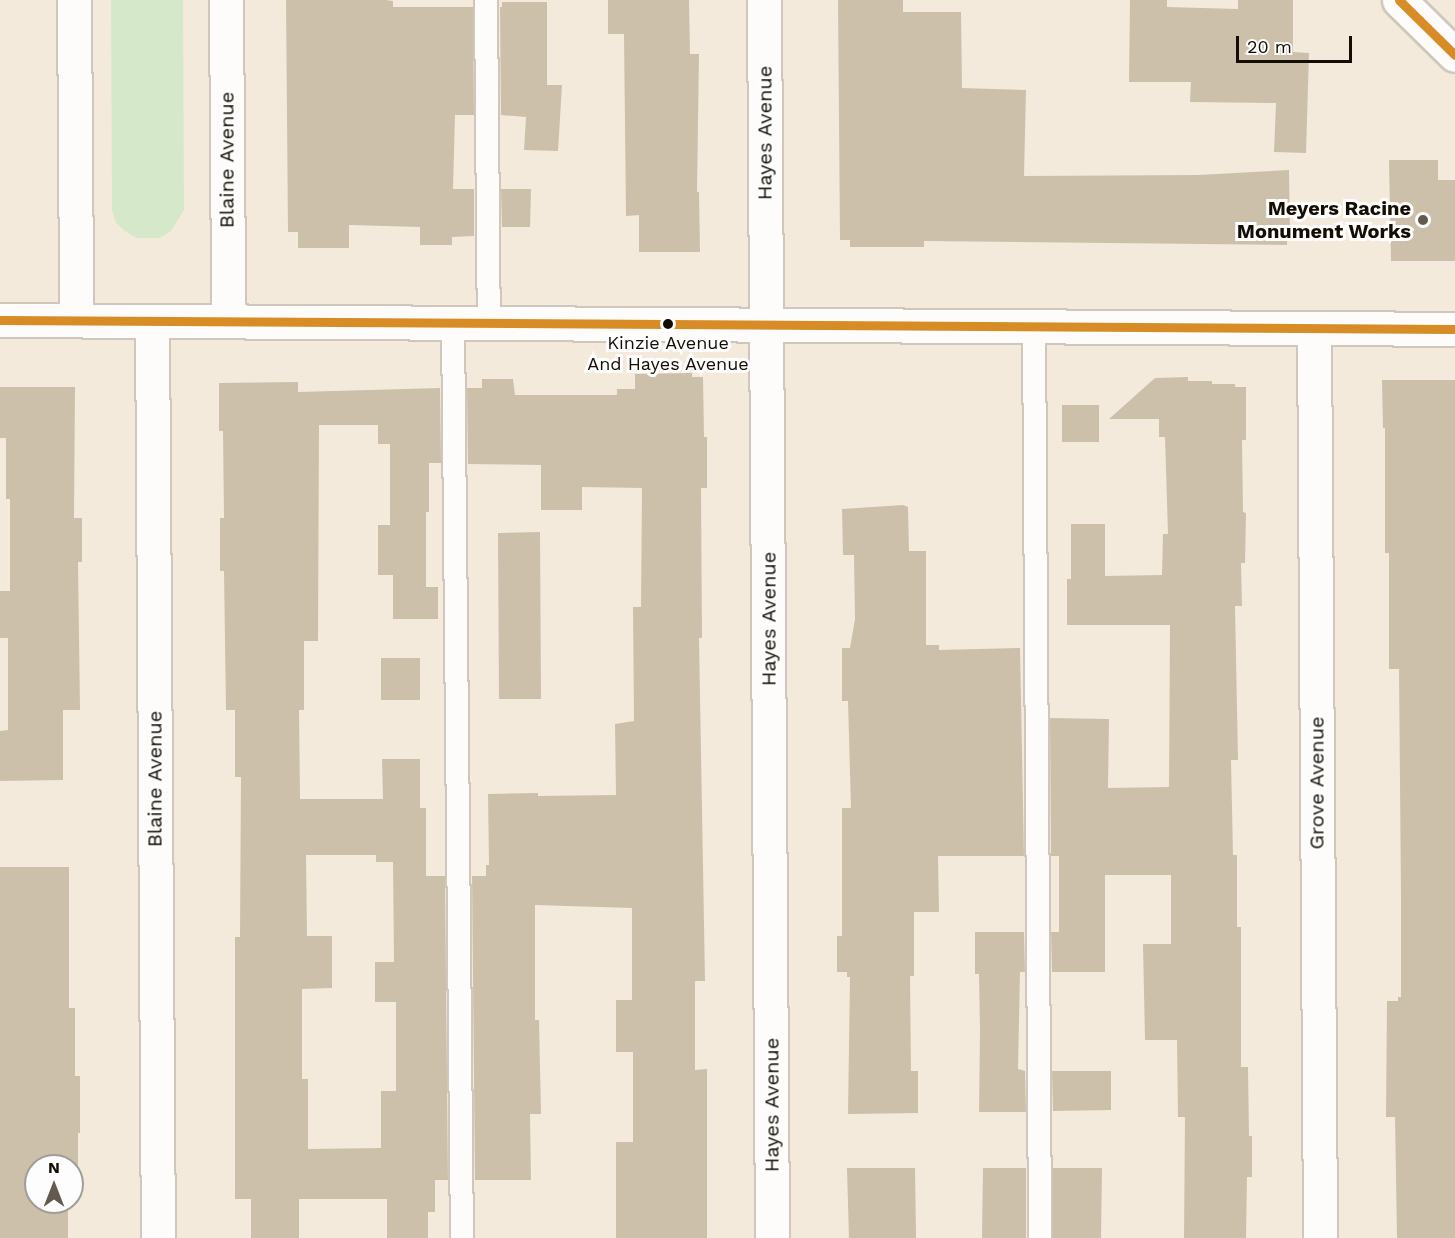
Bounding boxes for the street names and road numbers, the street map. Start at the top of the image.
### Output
street label: Hayes Avenue [753,65,777,201]
street label: Blaine Avenue [215,91,239,229]
street label: Hayes Avenue [757,551,781,687]
street label: Blaine Avenue [143,710,167,848]
street label: Grove Avenue [1305,716,1329,850]
street label: Hayes Avenue [760,1037,784,1173]

